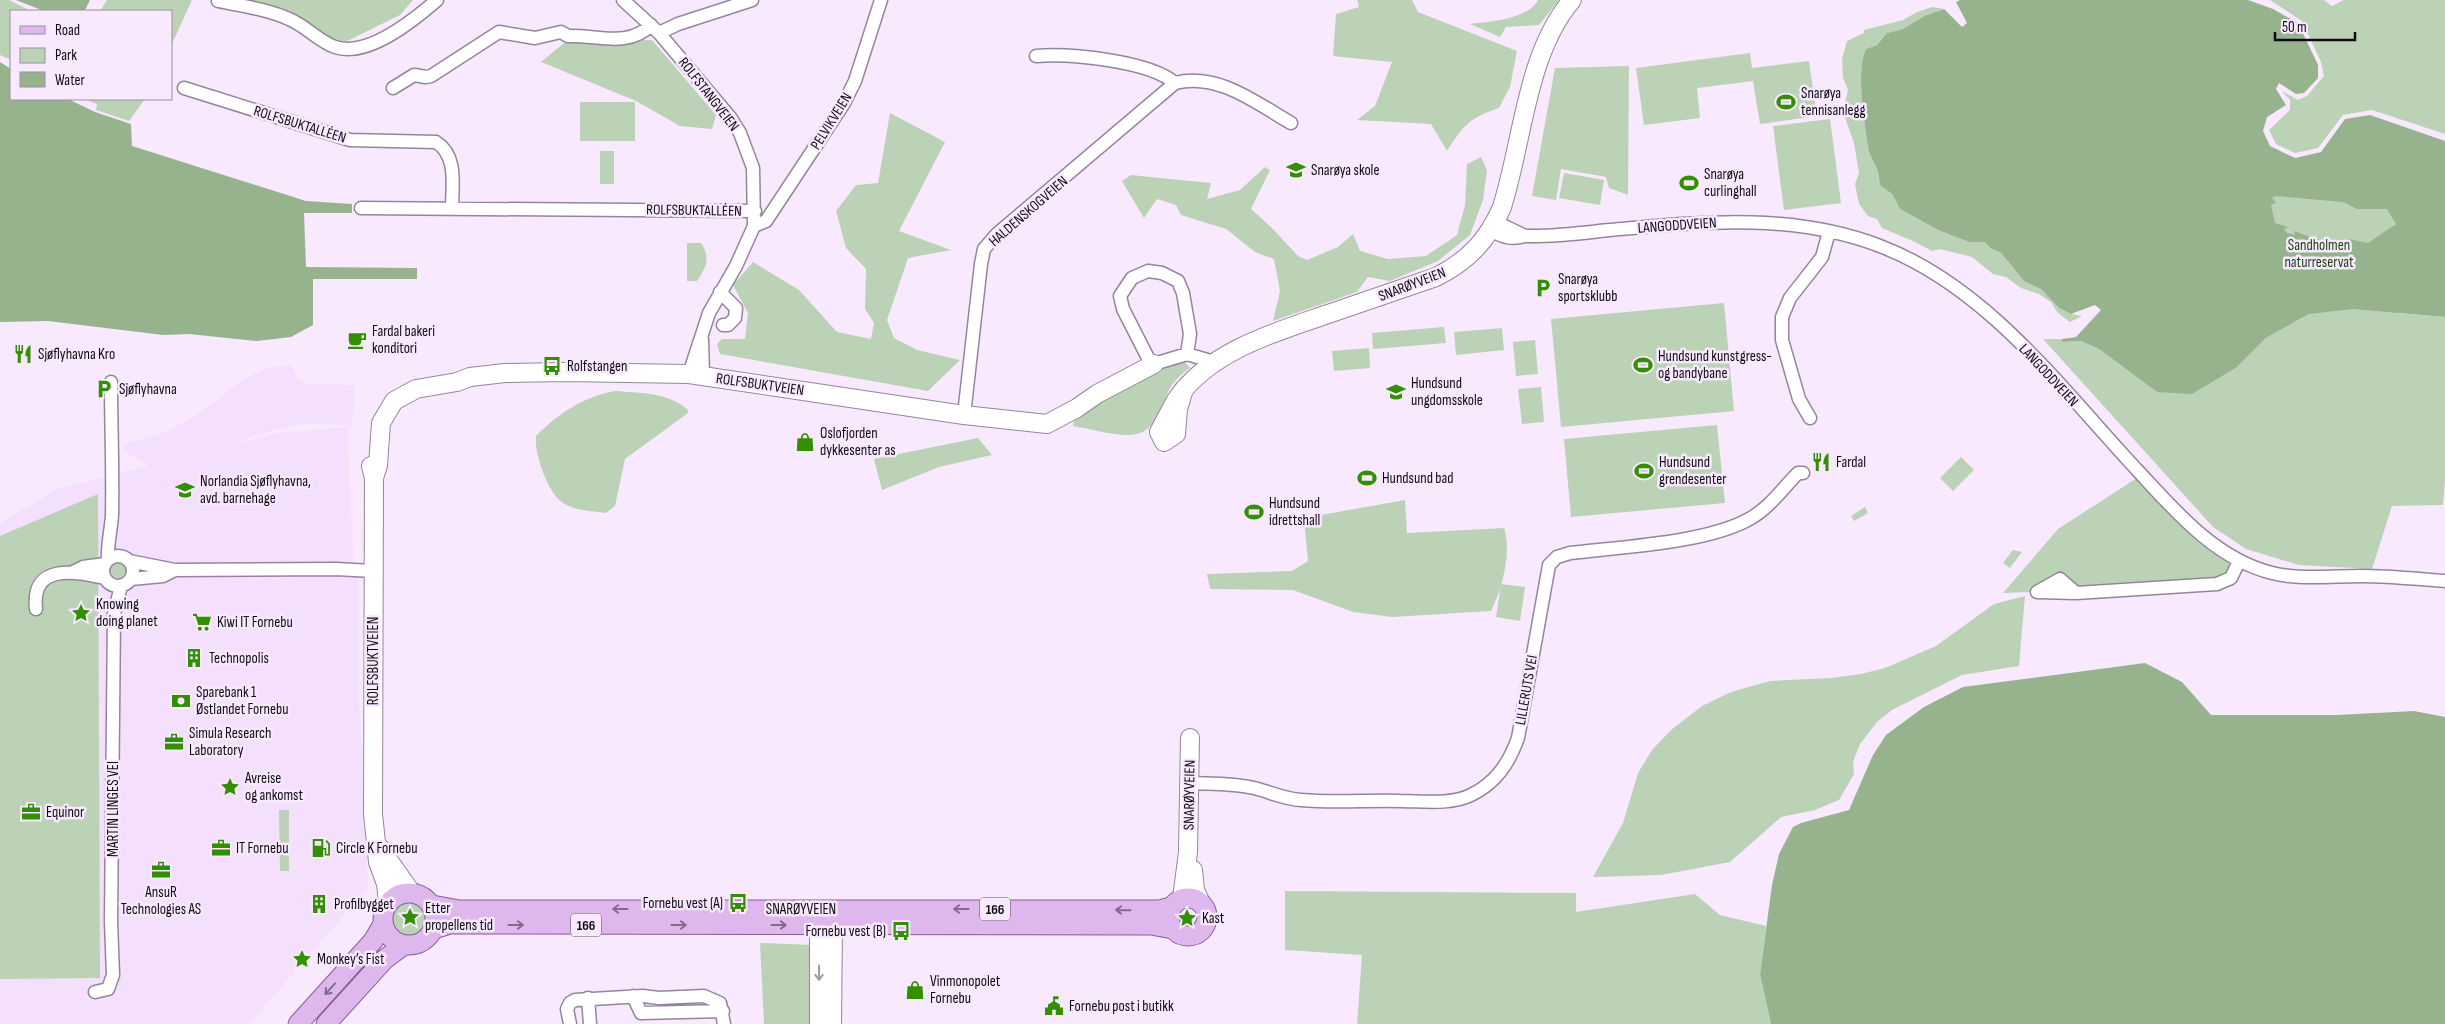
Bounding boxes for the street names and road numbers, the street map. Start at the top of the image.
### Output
street label: ROLFSTANGVEIEN [674,54,743,135]
street label: PELVIKVEIEN [806,89,856,153]
street label: ROLFSBUKTALLÉEN [251,101,348,148]
street label: HALDENSKOGVEIEN [985,172,1072,251]
street label: ROLFSBUKTALLÉEN [646,200,742,221]
street label: LANGODDVEIEN [1637,213,1717,238]
street label: SNARØYVEIEN [1376,263,1449,306]
street label: LANGODDVEIEN [2015,340,2083,411]
street label: ROLFSBUKTVEIEN [715,369,805,400]
street label: ROLFSBUKTVEIEN [364,617,383,705]
street label: LILLERUTS VEI [1511,654,1542,727]
street label: SNARØYVEIEN [1179,760,1200,830]
street label: MARTIN LINGES VEI [104,761,123,857]
road number: 166 [980,898,1010,921]
street label: SNARØYVEIEN [766,900,836,919]
road number: 166 [571,914,601,936]

